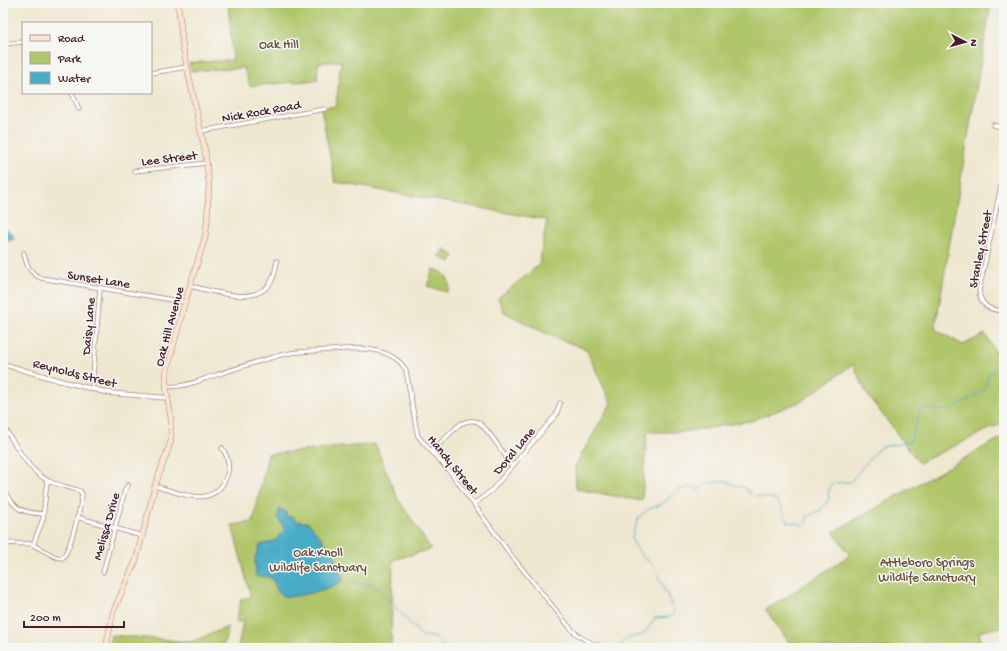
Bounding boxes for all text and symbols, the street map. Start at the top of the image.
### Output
legend [22,22,152,94]
north arrow [945,22,985,62]
text: Road [58,33,85,47]
park label: Oak Hill [259,38,299,53]
text: N [967,39,979,47]
text: Park [57,53,83,67]
text: Water [58,73,92,87]
street label: Nick Rock Road [221,98,303,127]
street label: Lee Street [141,148,200,170]
street label: Stanley Street [967,208,997,289]
street label: Sunset Lane [66,268,131,293]
street label: Oak Hill Avenue [153,285,188,368]
street label: Daisy Lane [79,297,99,357]
street label: Reynolds Street [31,357,120,392]
street label: Doral Lane [490,424,539,479]
street label: Handy Street [423,433,482,500]
street label: Melissa Drive [91,491,124,562]
park label: Oak Knoll Wildlife Sanctuary [269,546,367,576]
park label: Attleboro Springs Wildlife Sanctuary [878,556,976,586]
scale bar [24,603,124,629]
text: 200 m [30,612,61,626]

